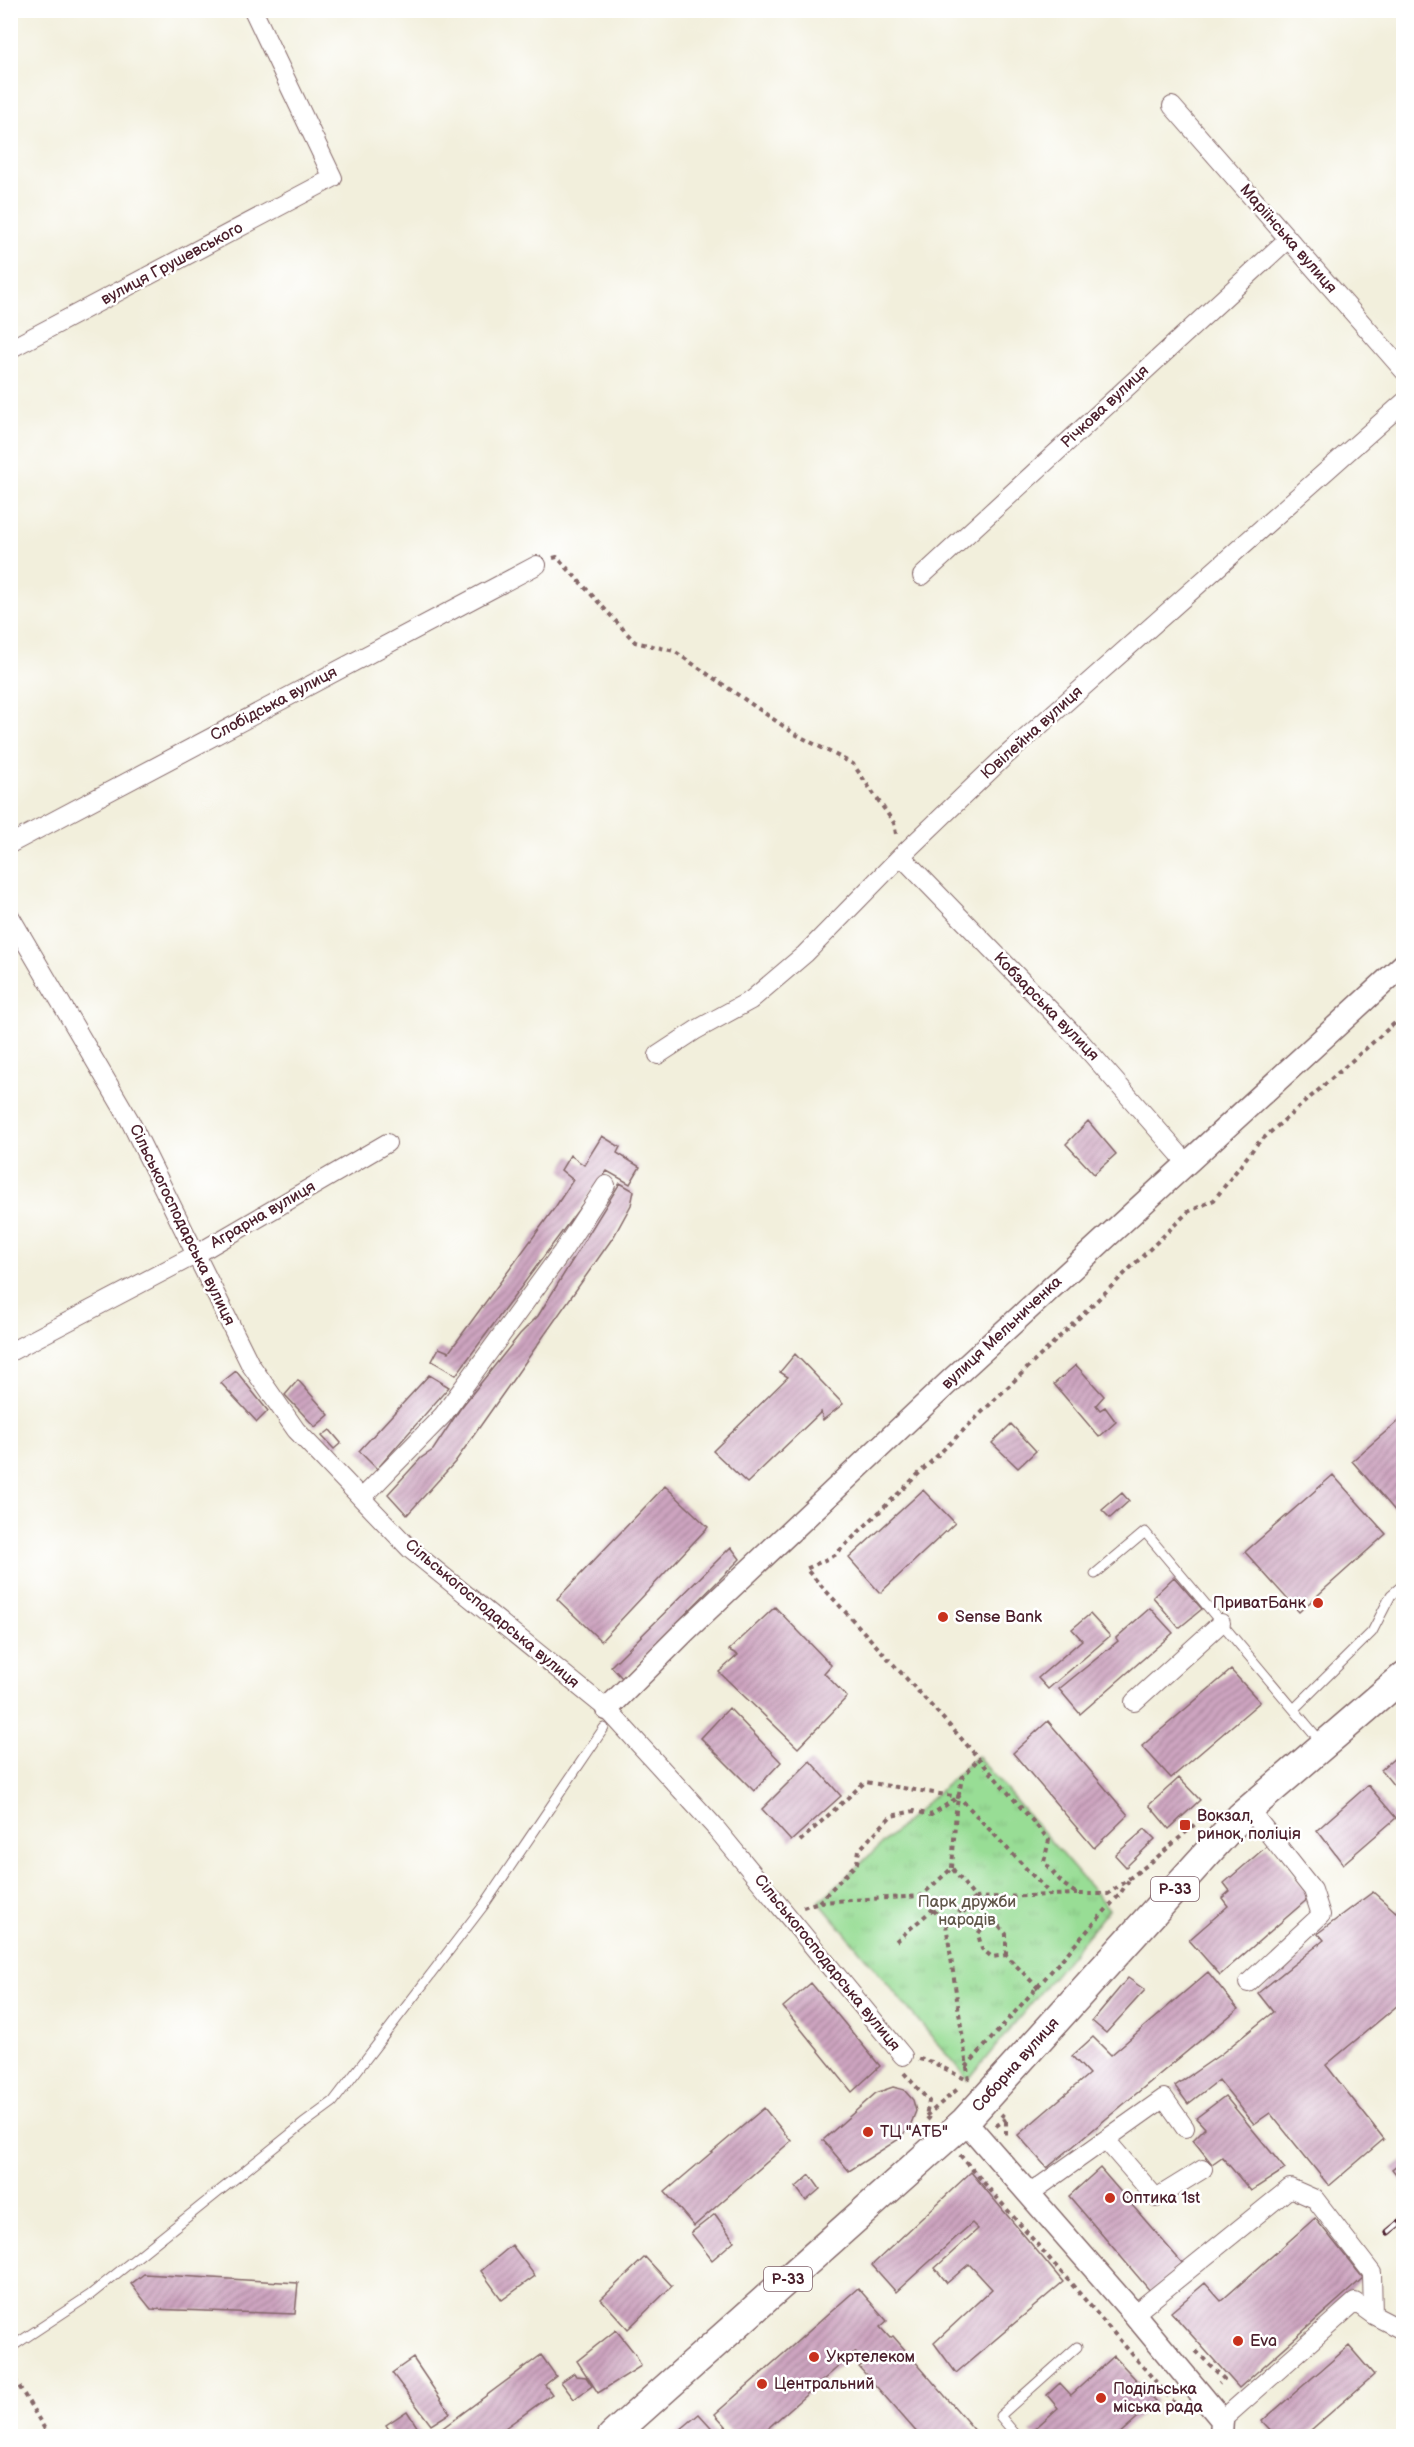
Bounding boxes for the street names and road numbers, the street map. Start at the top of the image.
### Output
street label: Маріїнська вулиця [1235,181,1341,298]
street label: вулиця Грушевського [98,219,246,309]
street label: Річкова вулиця [1057,361,1153,453]
street label: Слобідська вулиця [207,663,341,745]
street label: Ювілейна вулиця [977,682,1087,784]
street label: Кобзарська вулиця [989,949,1103,1065]
street label: Сільськогосподарська вулиця [125,1121,239,1329]
street label: Аграрна вулиця [206,1177,319,1253]
street label: вулиця Мельниченка [938,1272,1067,1394]
street label: Сільськогосподарська вулиця [401,1536,583,1693]
street label: Сільськогосподарська вулиця [750,1871,904,2055]
road number: Р-33 [1151,1877,1199,1901]
street label: Соборна вулиця [969,2014,1063,2116]
road number: Р-33 [764,2267,812,2291]

